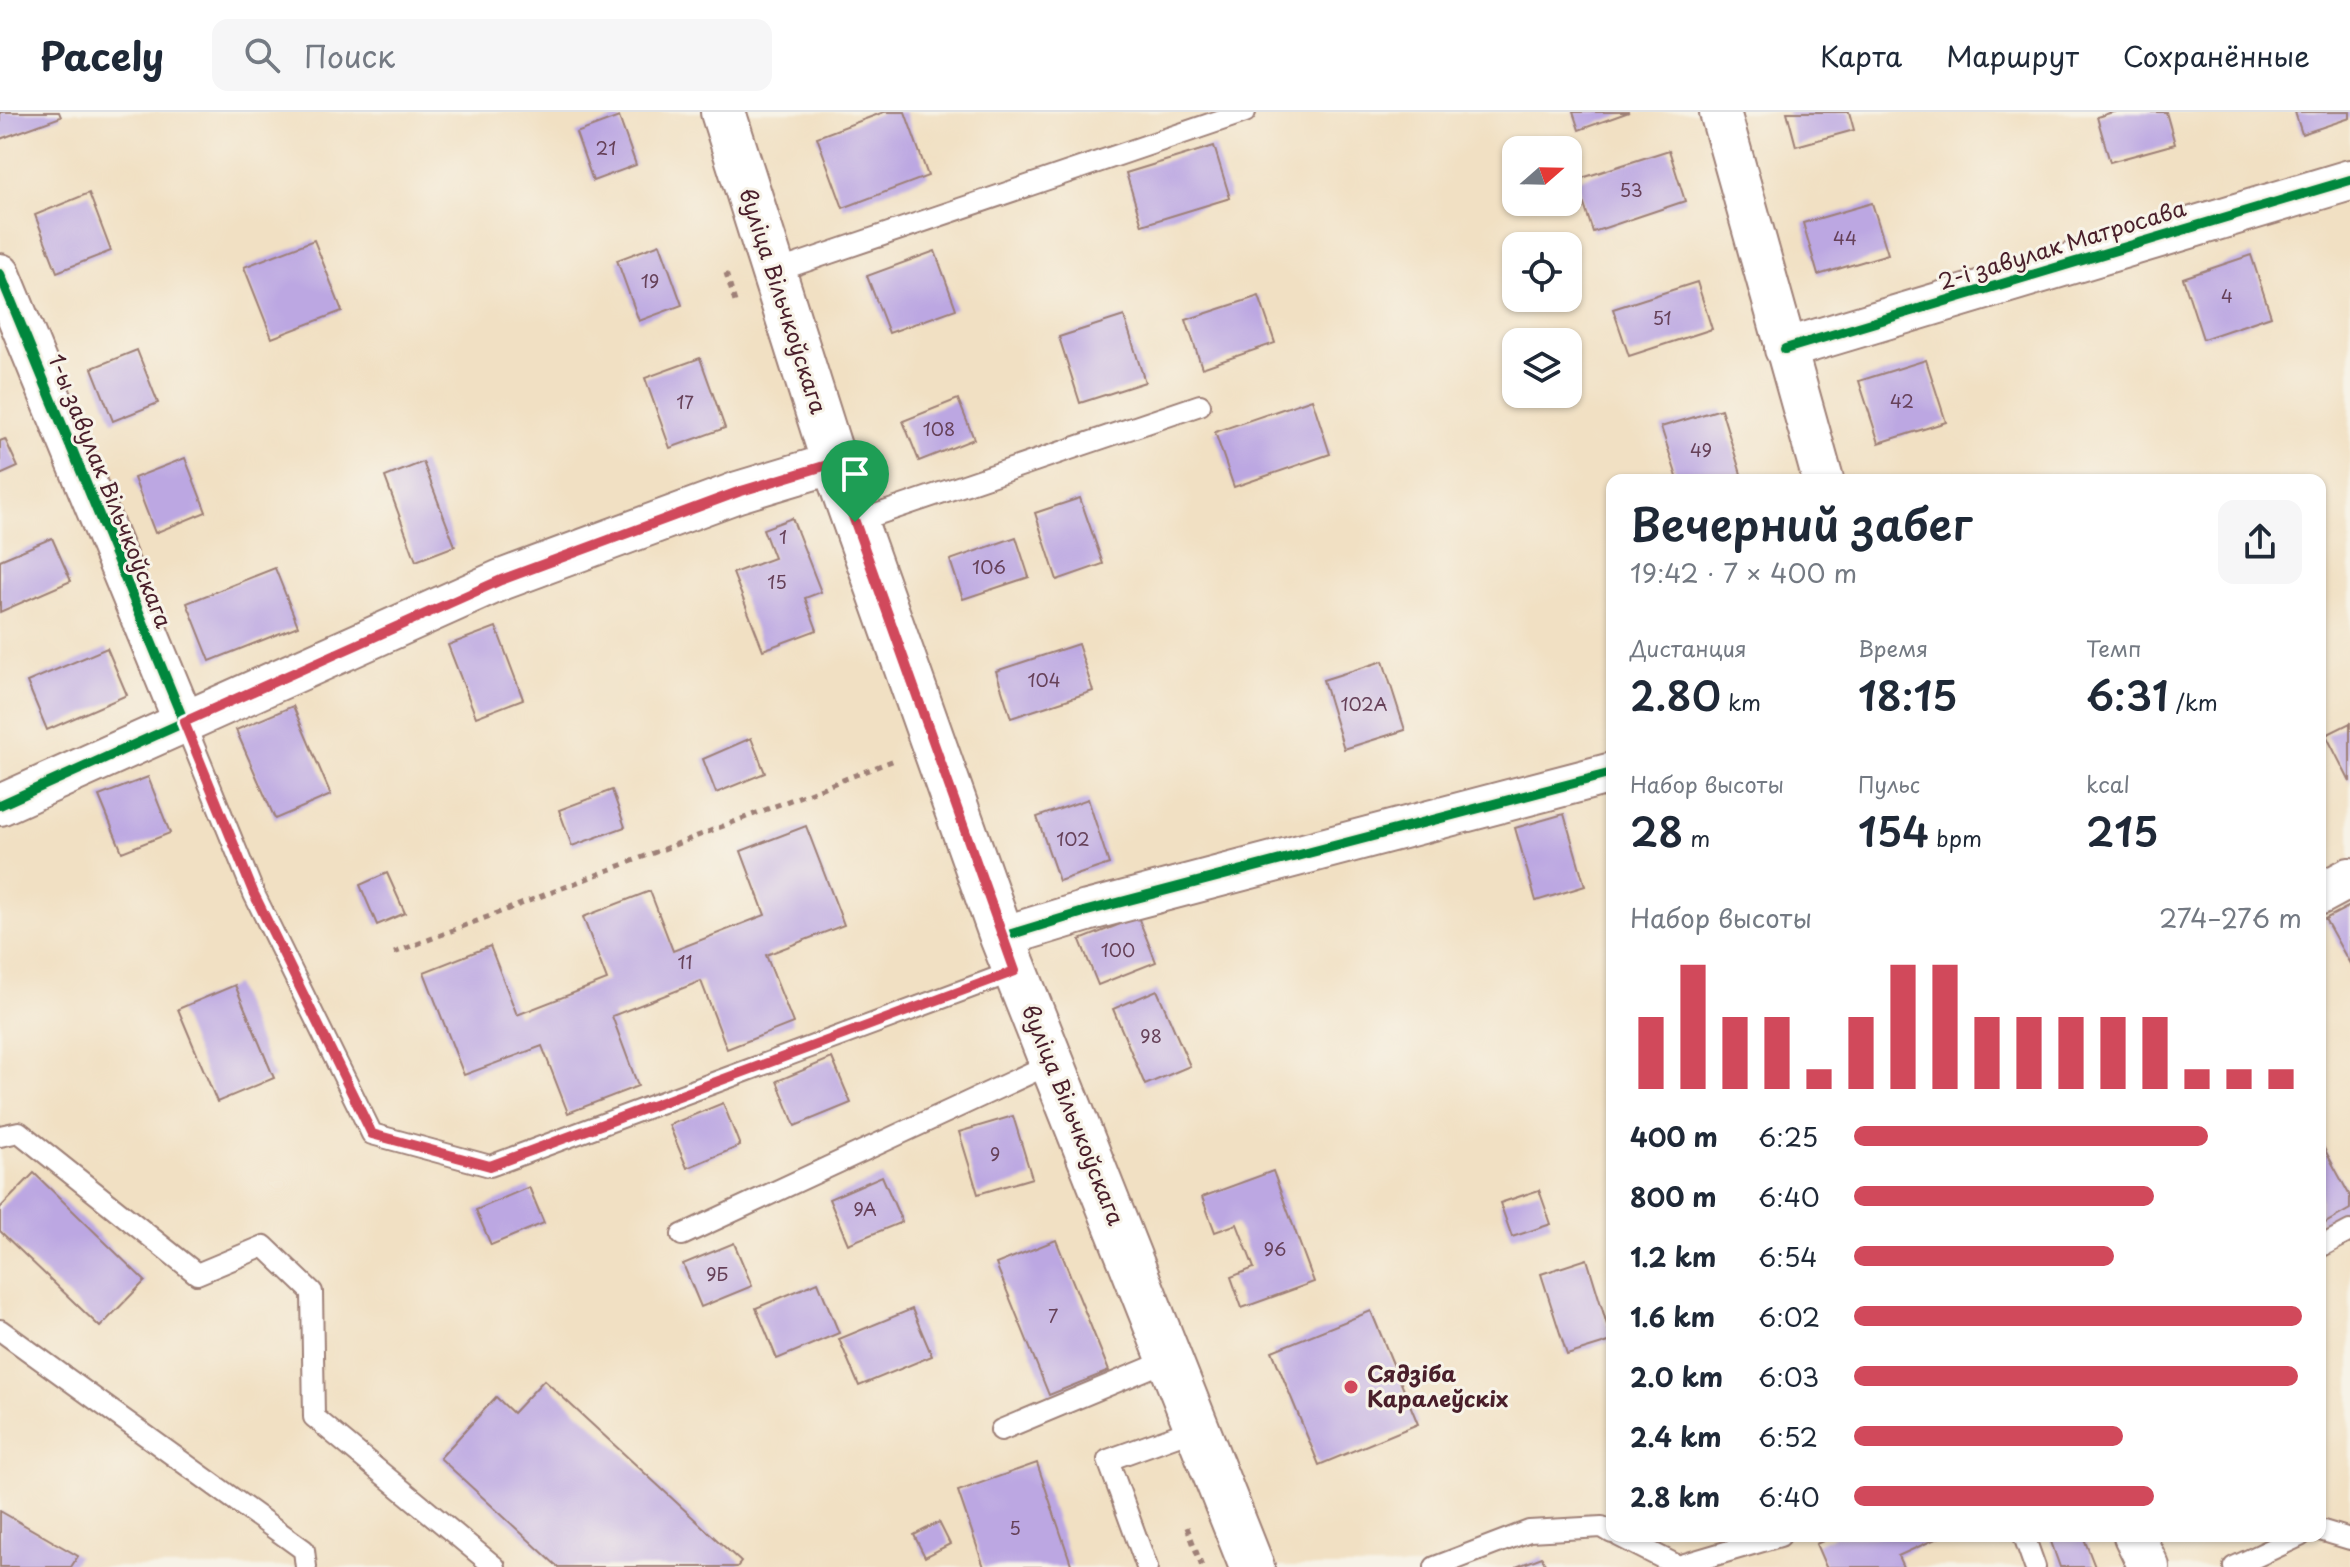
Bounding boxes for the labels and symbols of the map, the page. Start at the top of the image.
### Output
house number: 21 [596,134,616,161]
north arrow [1502,136,1582,216]
house number: 53 [1619,176,1643,203]
street label: вуліца Вільчкоўскага [732,183,837,418]
street label: 2-і завулак Матросава [1934,190,2190,297]
house number: 44 [1833,224,1857,251]
house number: 19 [641,267,659,294]
house number: 4 [2221,282,2233,309]
house number: 51 [1652,304,1672,331]
street label: 1-ы завулак Вільчкоўскага [41,348,182,633]
house number: 42 [1890,387,1914,414]
house number: 17 [676,388,694,415]
house number: 108 [923,415,955,442]
house number: 49 [1690,436,1712,463]
pin [821,440,889,522]
house number: 1 [779,523,787,550]
house number: 106 [972,553,1006,580]
house number: 15 [767,568,787,595]
house number: 104 [1027,666,1061,693]
house number: 102А [1340,690,1388,717]
house number: 102 [1056,825,1090,852]
house number: 100 [1101,936,1135,963]
house number: 11 [677,948,693,975]
street label: вуліца Вільчкоўскага [1015,999,1134,1230]
house number: 98 [1140,1022,1162,1049]
house number: 9 [990,1140,1000,1167]
house number: 9А [853,1195,877,1222]
house number: 96 [1264,1235,1286,1262]
house number: 9Б [706,1260,728,1287]
house number: 7 [1048,1302,1058,1329]
place label: Сядзіба Каралеўскіх [1367,1356,1508,1414]
marker: Сядзіба Каралеўскіх [1342,1378,1360,1396]
house number: 5 [1009,1514,1021,1541]

